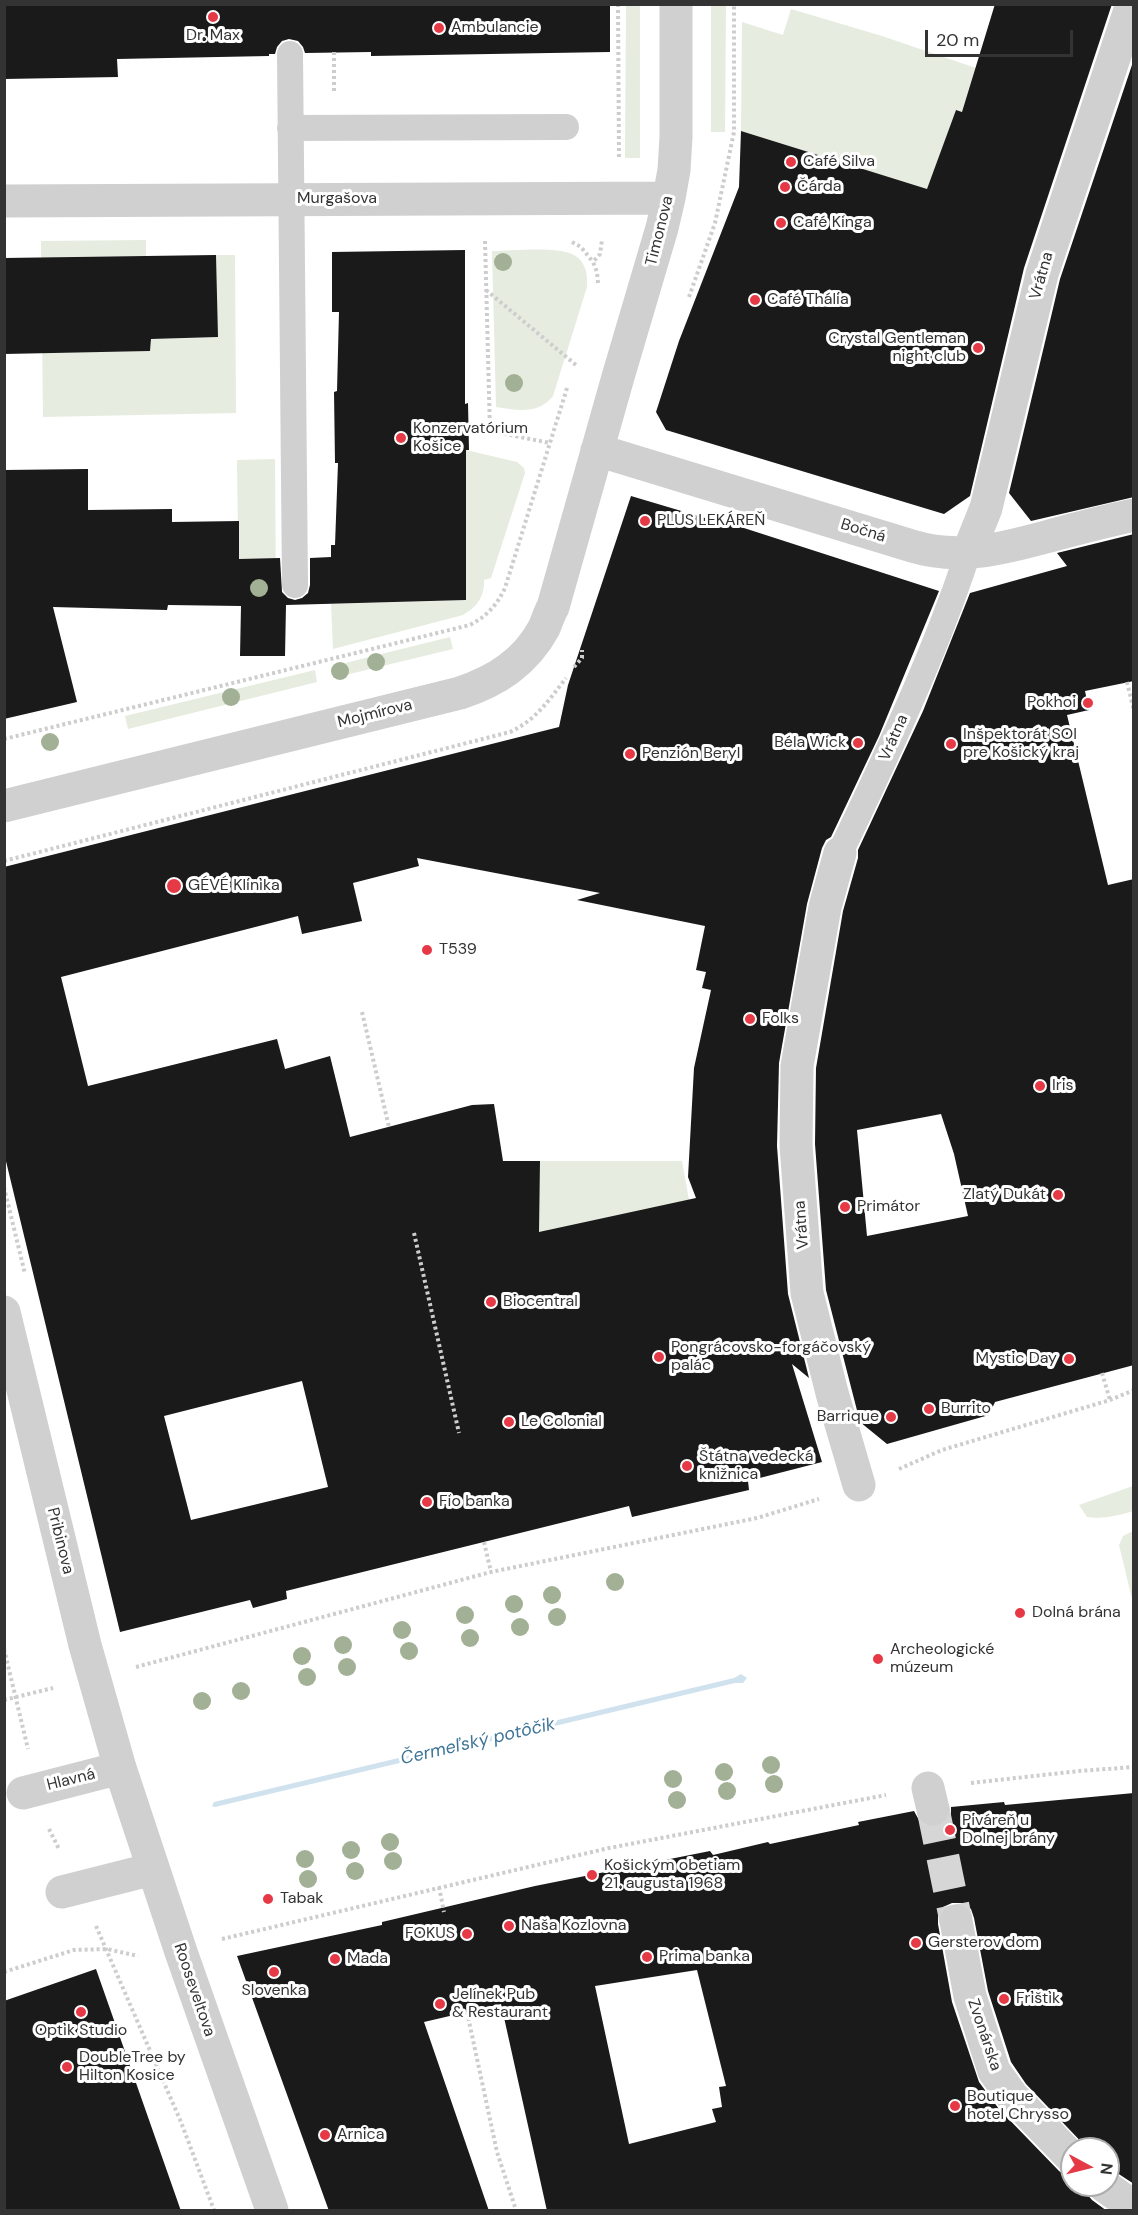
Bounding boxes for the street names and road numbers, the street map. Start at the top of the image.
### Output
street label: Murgašova [297,189,377,209]
street label: Timonova [642,194,678,268]
street label: Vrátna [1026,250,1058,302]
street label: Bočná [838,515,888,547]
street label: Mojmírova [336,695,414,733]
street label: Vrátna [875,712,913,764]
street label: Vrátna [791,1200,813,1250]
street label: Pribinova [42,1506,78,1576]
street label: Hlavná [45,1765,97,1795]
street label: Rooseveltova [169,1941,219,2039]
street label: Zvonárska [963,1997,1005,2073]

